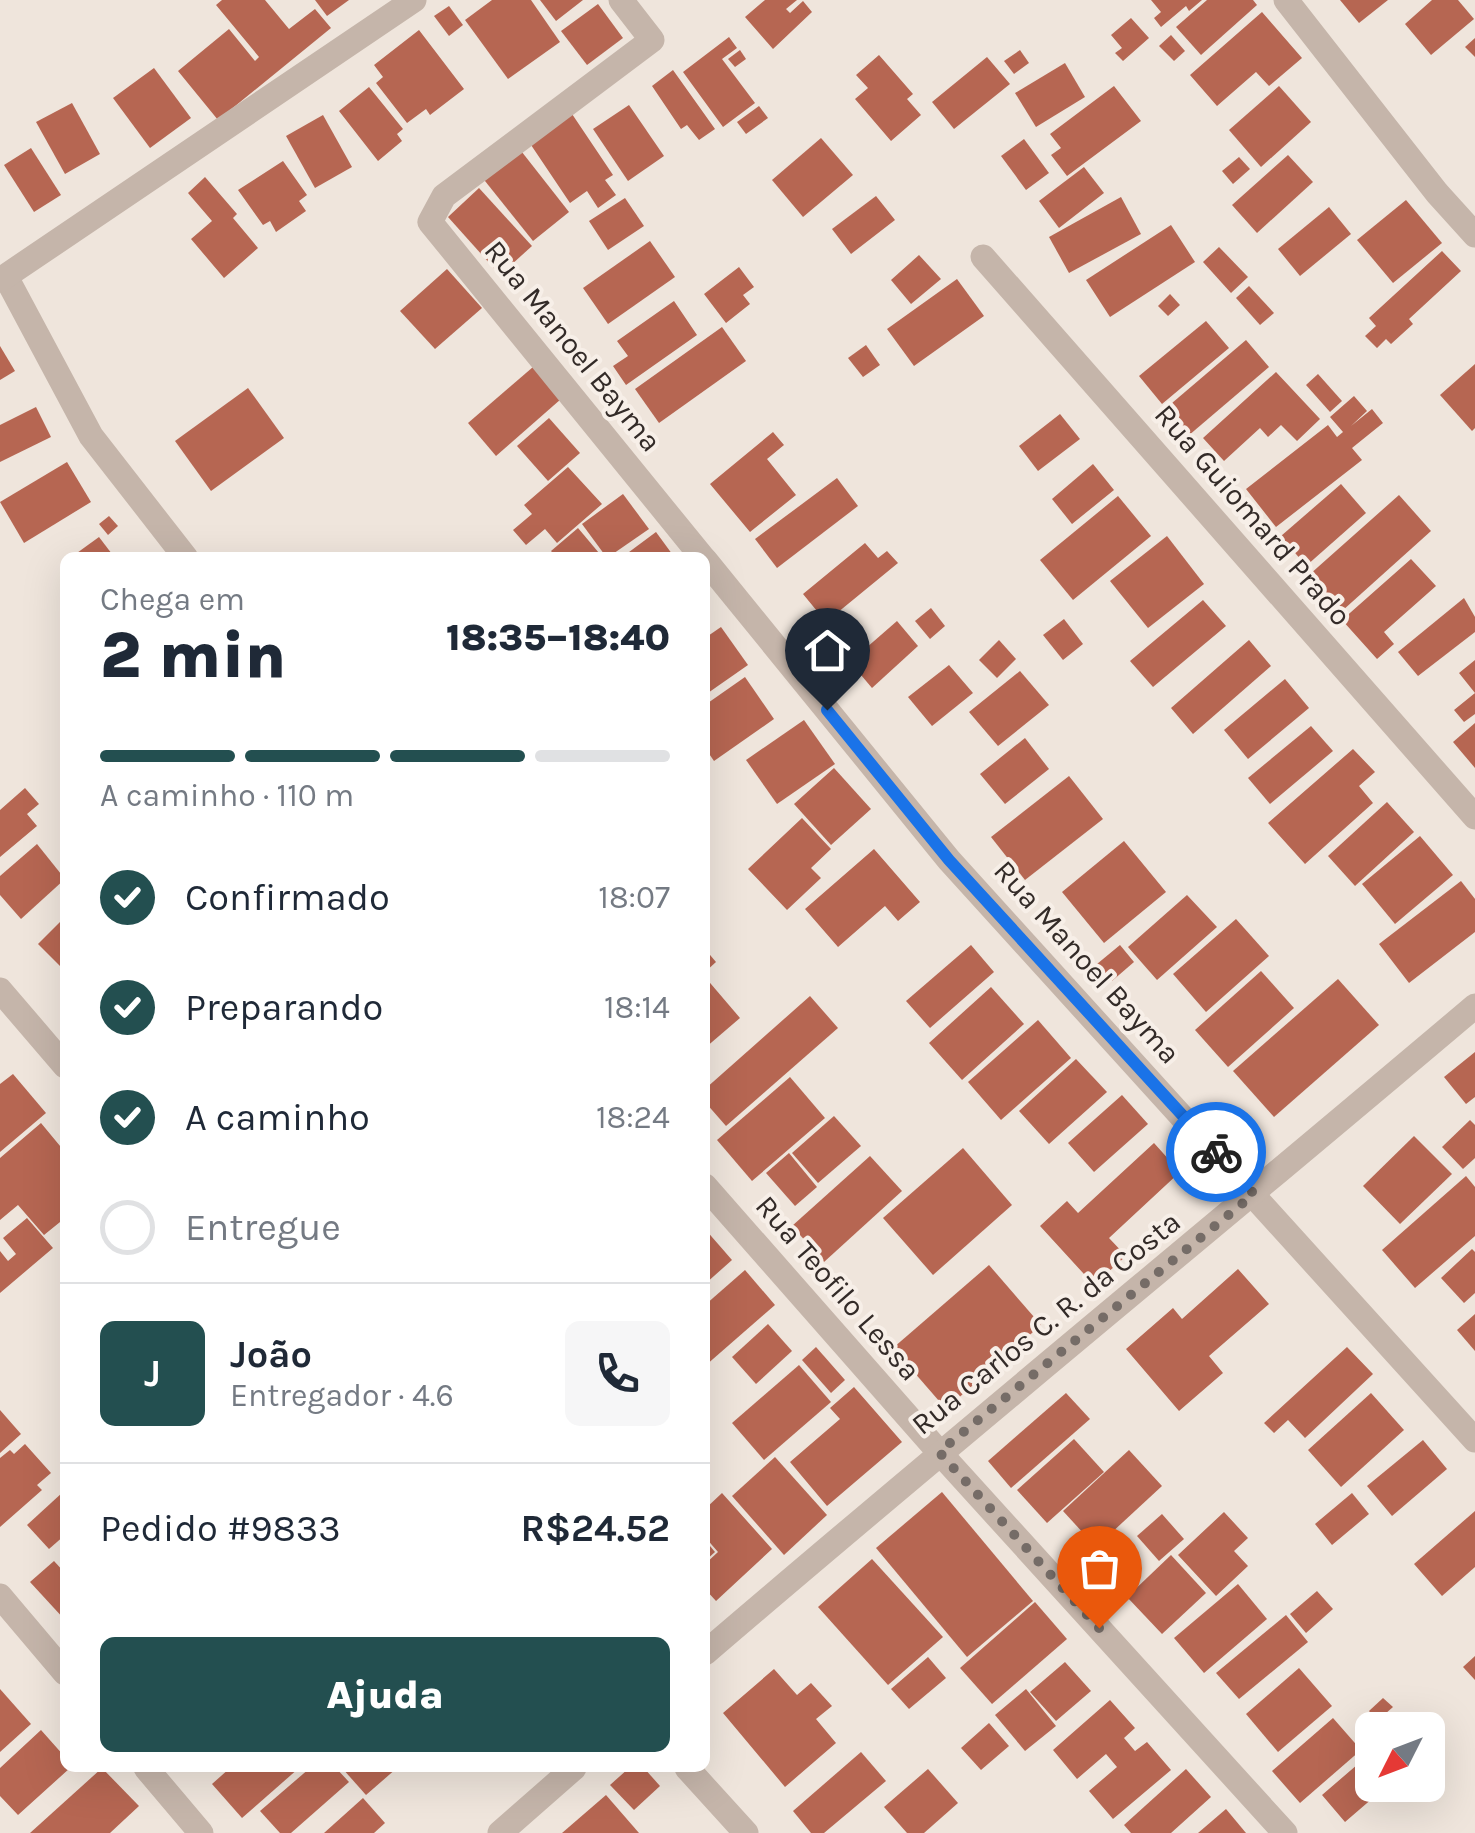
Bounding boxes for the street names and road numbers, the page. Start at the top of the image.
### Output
street label: Rua Manoel Bayma [477,233,669,459]
street label: Rua Guiomard Prado [1147,397,1359,633]
street label: Rua Manoel Bayma [986,853,1188,1071]
street label: Rua Teofilo Lessa [748,1188,928,1388]
street label: Rua Carlos C. R. da Costa [904,1204,1188,1442]

